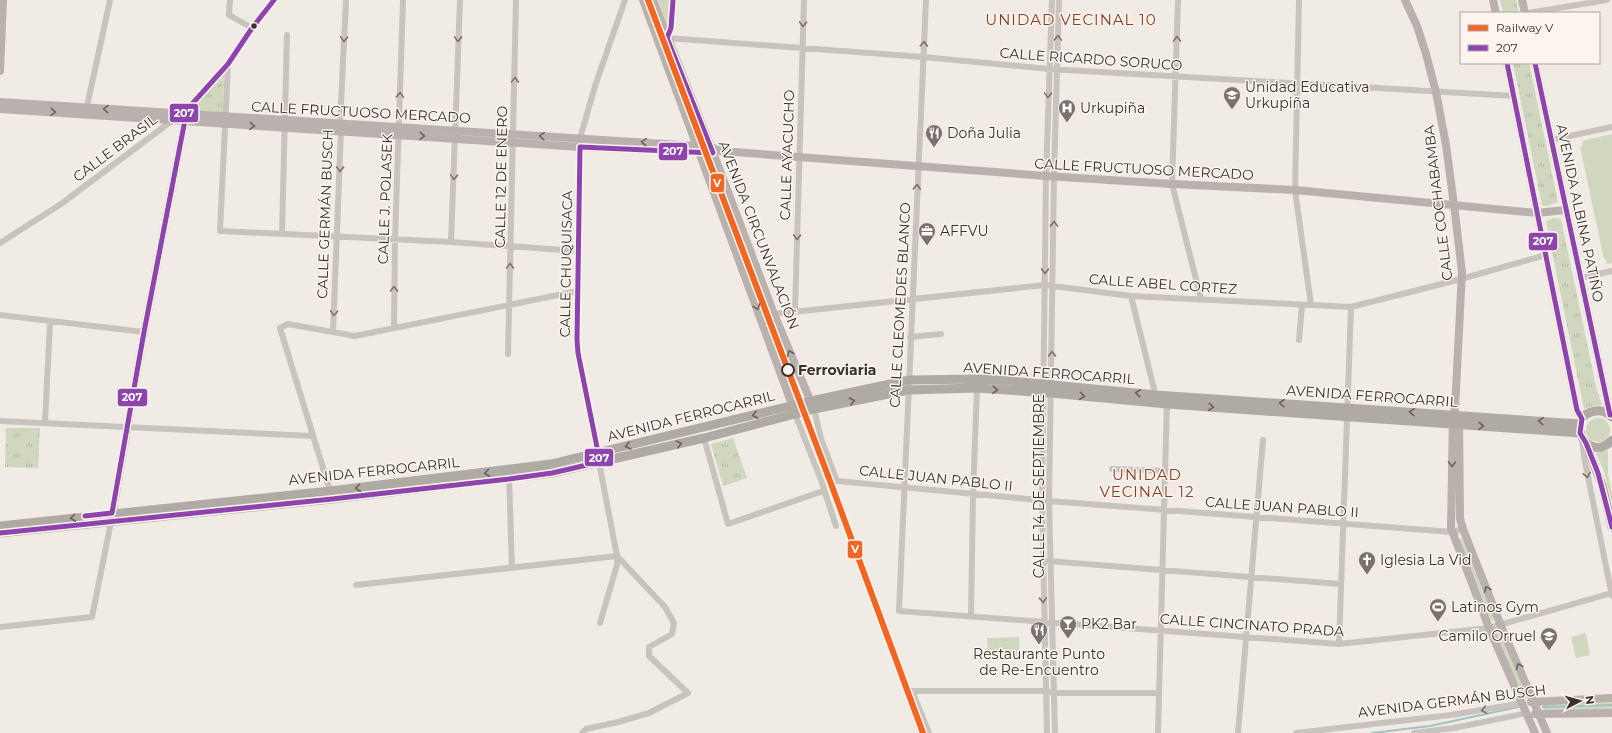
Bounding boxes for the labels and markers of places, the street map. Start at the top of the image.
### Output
unlabelled marker [249,21,259,31]
place label: Unidad Educativa Urkupiña [1245,78,1370,112]
school or university icon: Unidad Educativa Urkupiña [1222,85,1242,110]
hospital icon: Urkupiña [1057,98,1077,123]
place label: Urkupiña [1080,99,1145,117]
restaurant icon: Doña Julia [924,123,944,148]
place label: Doña Julia [947,124,1021,142]
office icon: AFFVU [917,221,937,246]
place label: AFFVU [940,222,989,240]
place label: Ferroviaria [798,361,877,379]
marker: Ferroviaria [781,363,795,377]
church icon: Iglesia La Vid [1357,550,1377,575]
place label: Iglesia La Vid [1380,551,1472,569]
sports icon: Latinos Gym [1428,597,1448,622]
place label: Latinos Gym [1451,598,1539,616]
bar icon: PK2 Bar [1058,614,1078,639]
place label: PK2 Bar [1081,615,1137,633]
restaurant icon: Restaurante Punto de Re-Encuentro [1029,620,1049,645]
school or university icon: Camilo Orruel [1539,626,1559,651]
place label: Camilo Orruel [1439,627,1536,645]
place label: Restaurante Punto de Re-Encuentro [973,645,1105,679]

